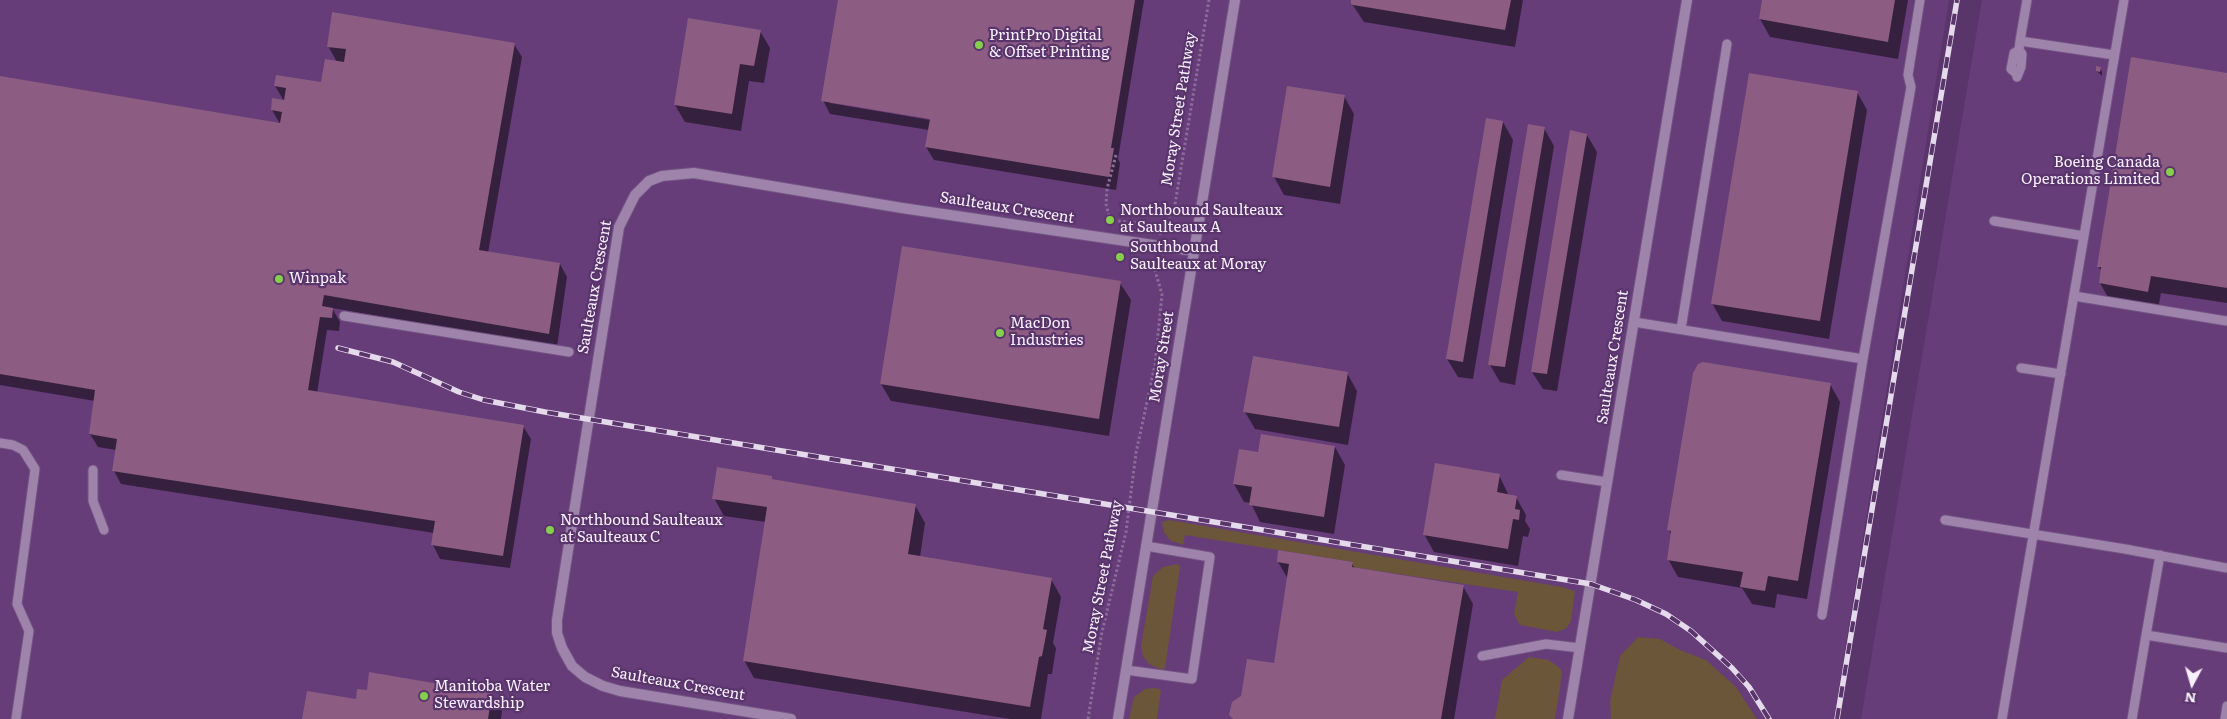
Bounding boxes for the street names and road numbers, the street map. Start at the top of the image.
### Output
street label: Moray Street Pathway [1158,31,1200,187]
street label: Saulteaux Crescent [939,188,1075,228]
street label: Saulteaux Crescent [574,219,616,355]
street label: Saulteaux Crescent [1593,289,1633,425]
street label: Moray Street [1146,310,1178,404]
street label: Moray Street Pathway [1079,499,1127,655]
street label: Saulteaux Crescent [610,663,746,705]

